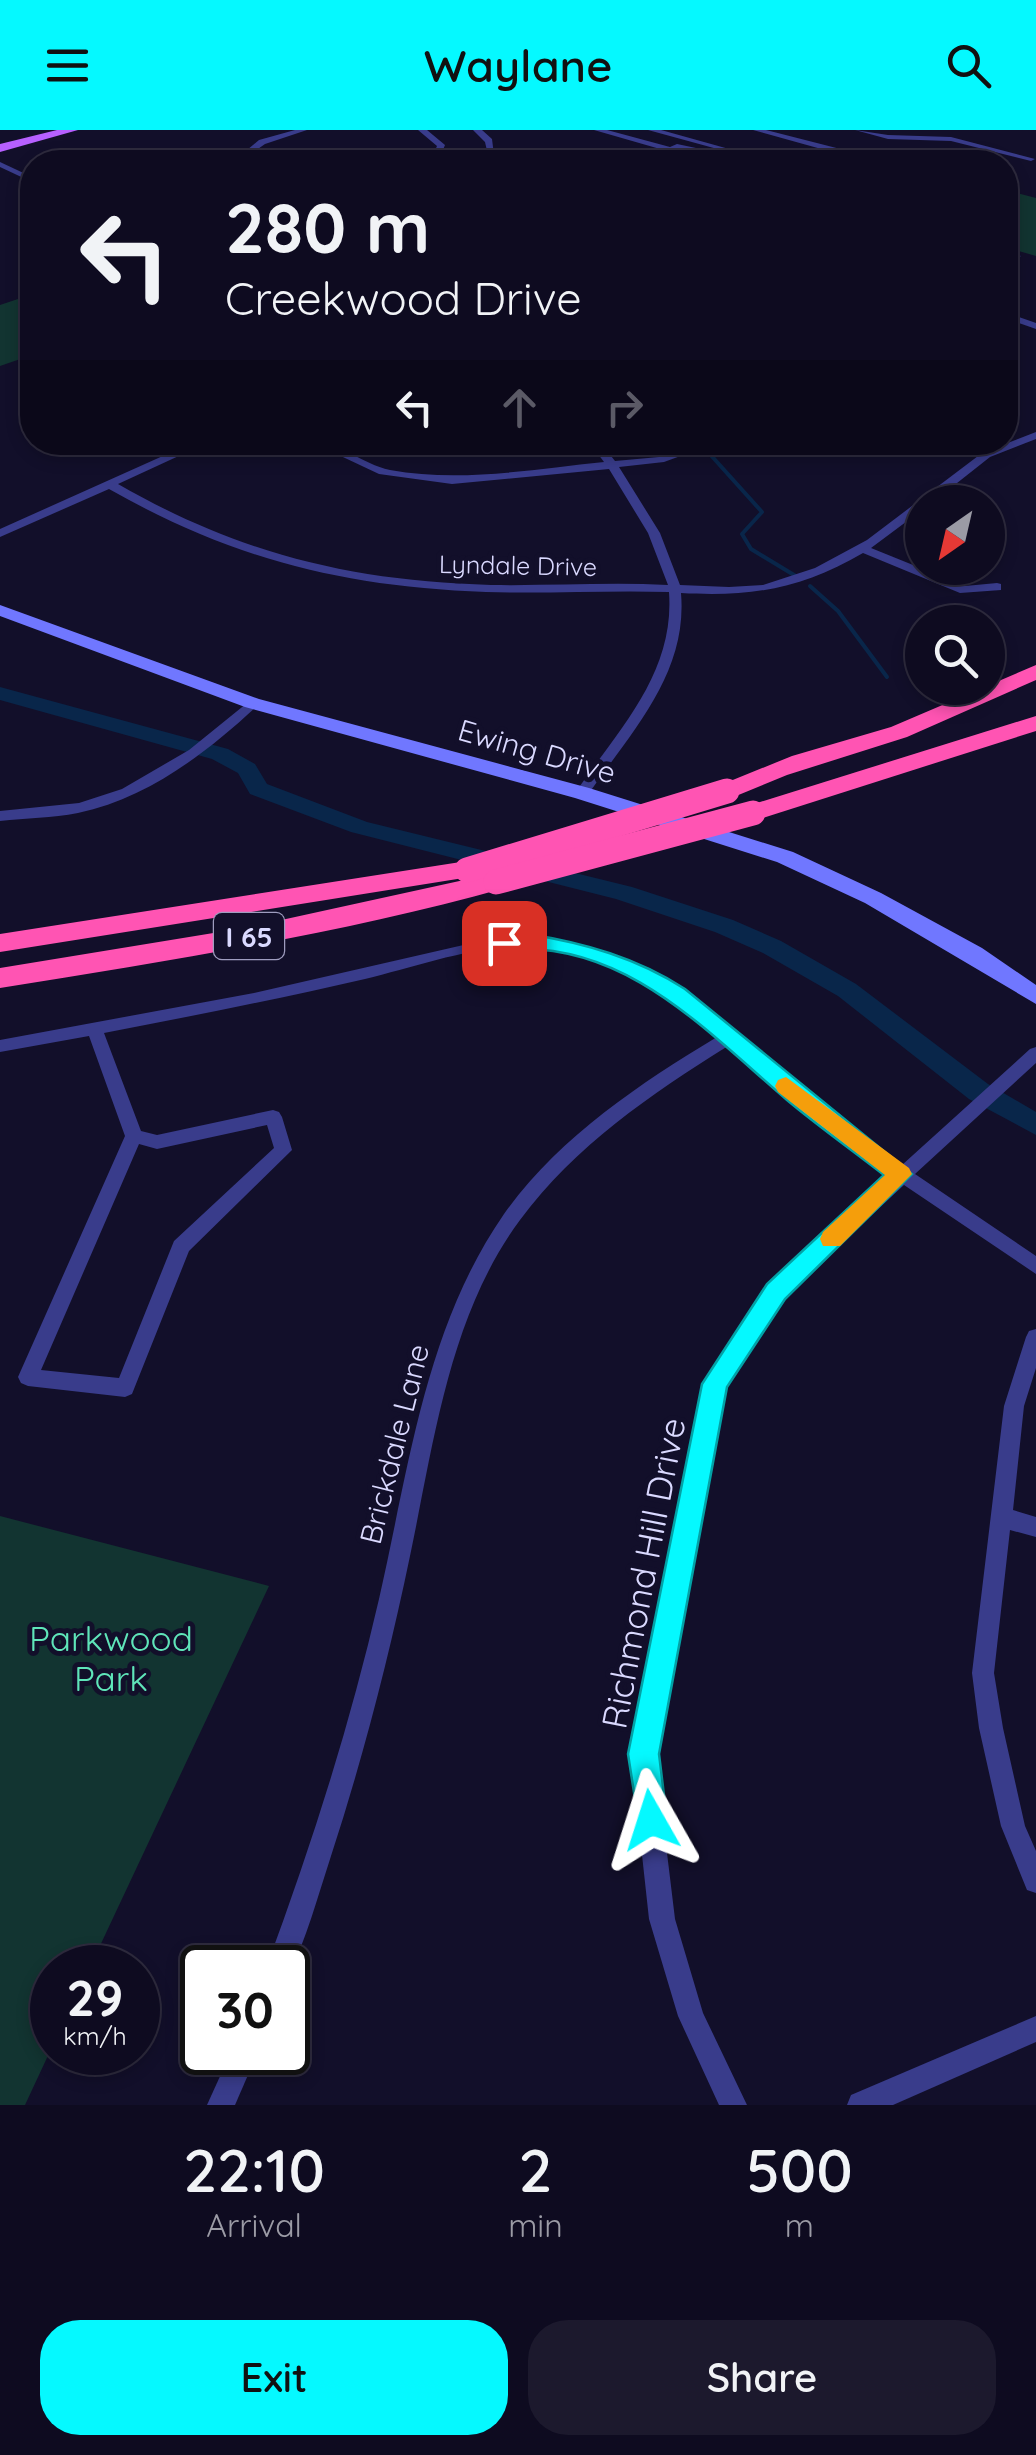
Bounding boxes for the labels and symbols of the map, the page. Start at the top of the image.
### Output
north arrow [905,485,1005,585]
street label: Lyndale Drive [439,548,597,582]
street label: Ewing Drive [454,710,620,792]
pin [462,901,547,986]
road number: I 65 [214,913,284,959]
street label: Brickdale Lane [351,1340,437,1548]
street label: Richmond Hill Drive [591,1414,695,1732]
park label: Parkwood Park [29,1616,193,1700]
position arrow [599,1768,703,1872]
speed limit sign: 30 [180,1945,310,2075]

